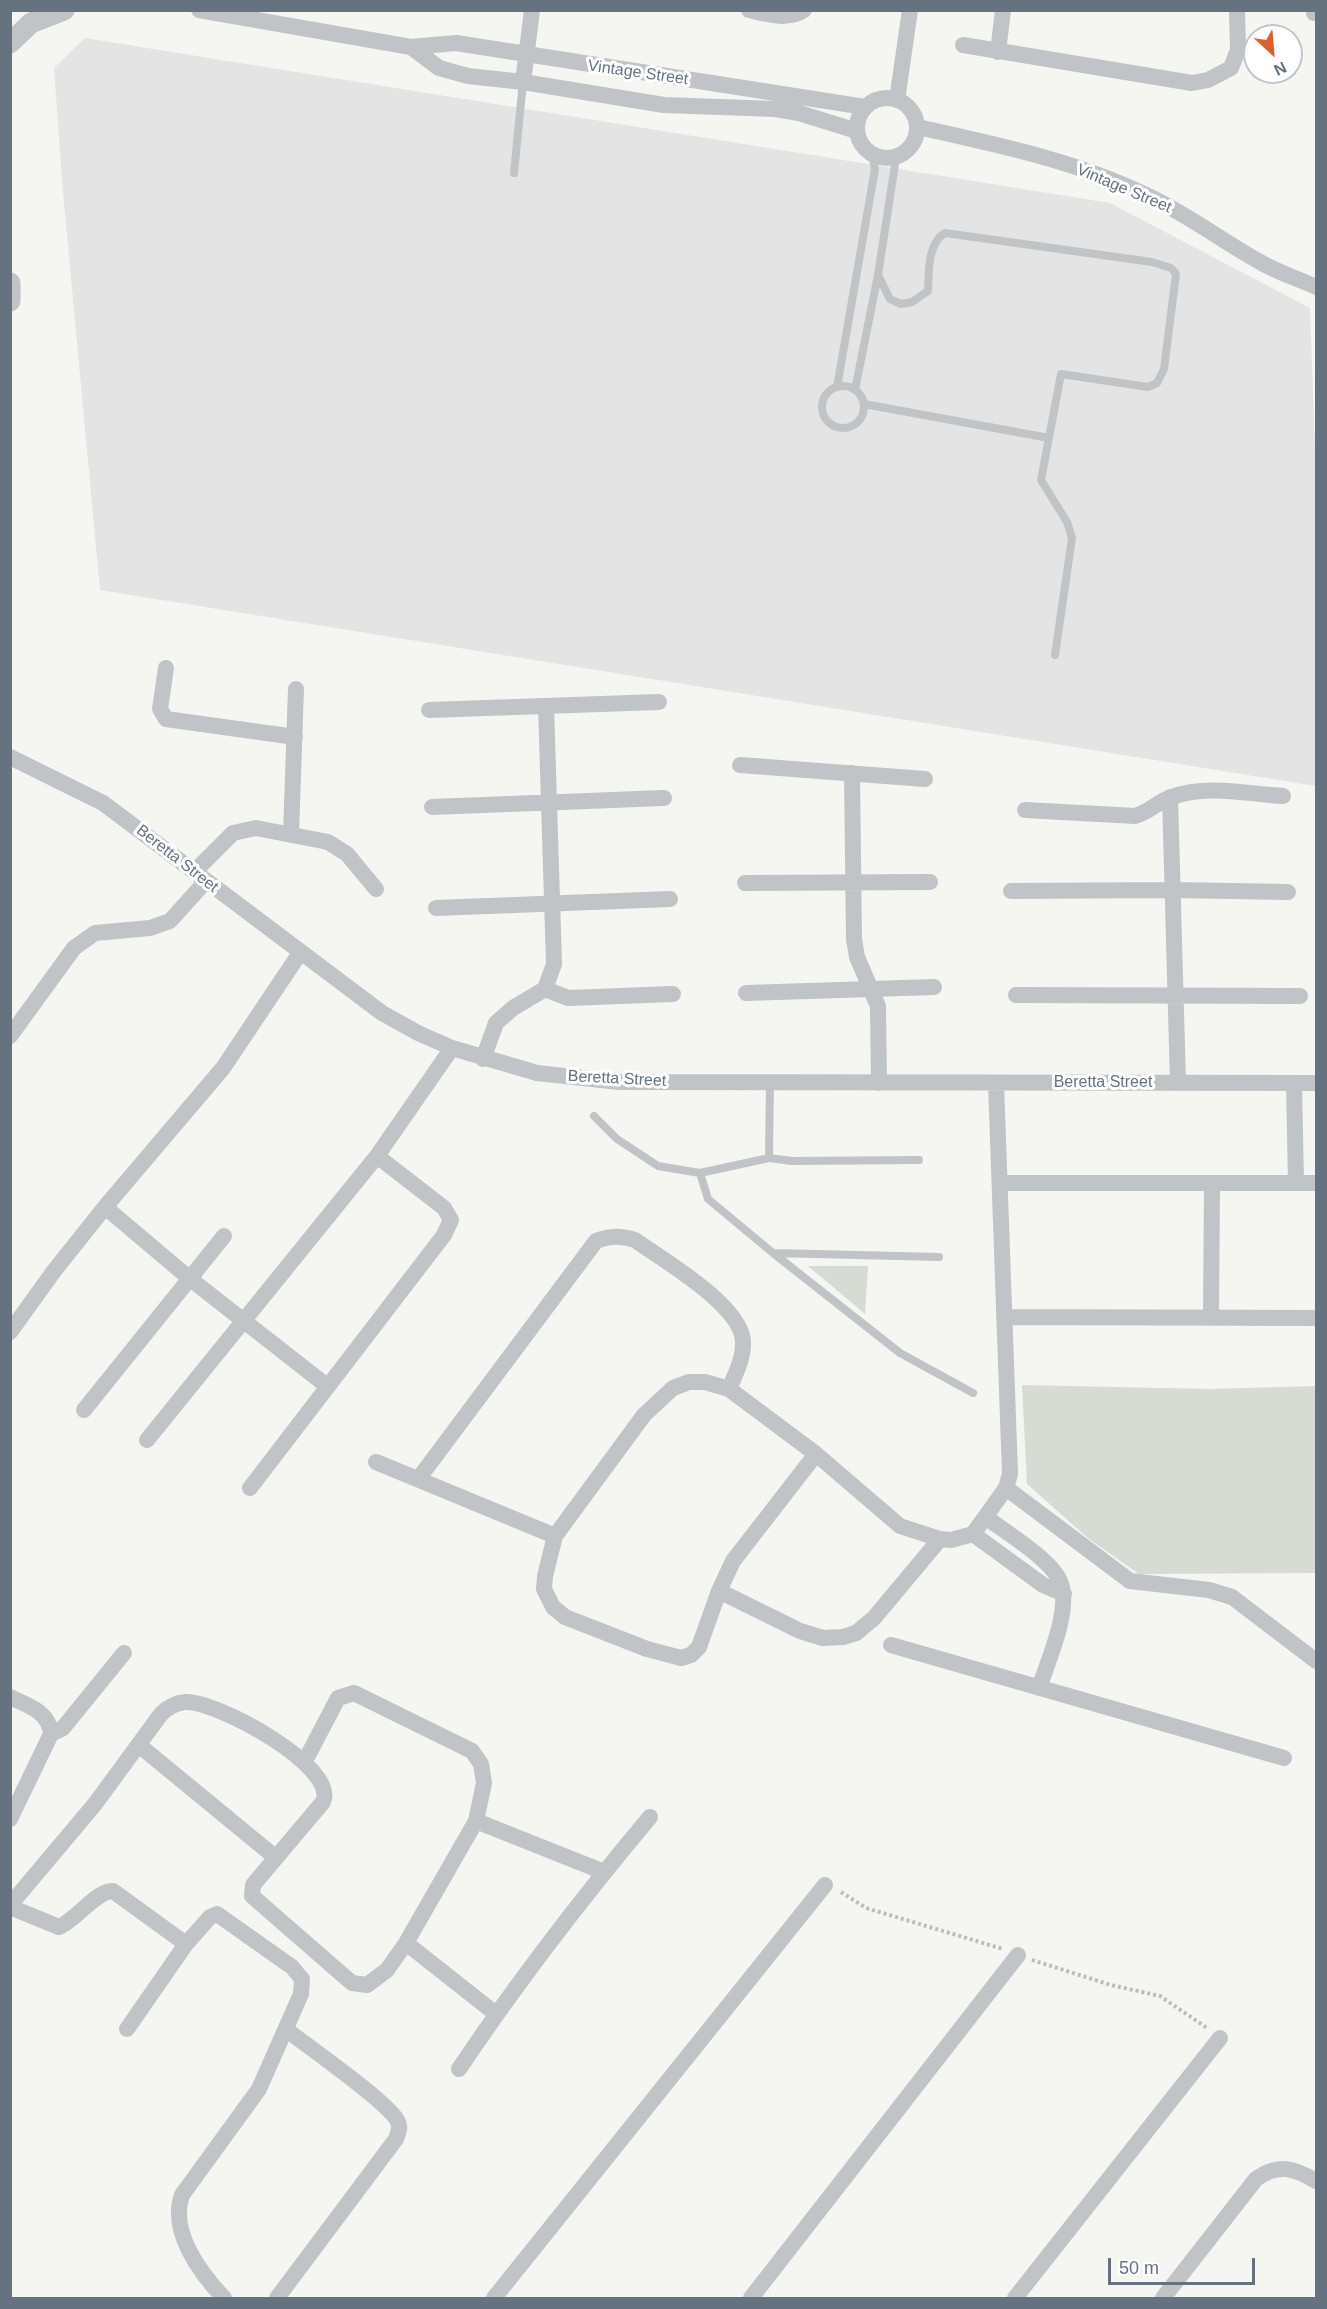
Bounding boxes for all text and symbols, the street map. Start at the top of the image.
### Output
north arrow [1243,24,1303,84]
street label: Vintage Street [587,56,689,90]
text: N [1271,59,1289,79]
street label: Vintage Street [1074,160,1174,218]
street label: Beretta Street [132,821,222,897]
street label: Beretta Street [567,1067,667,1091]
street label: Beretta Street [1054,1073,1152,1093]
scale bar [1111,2246,1258,2284]
text: 50 m [1119,2258,1159,2278]

